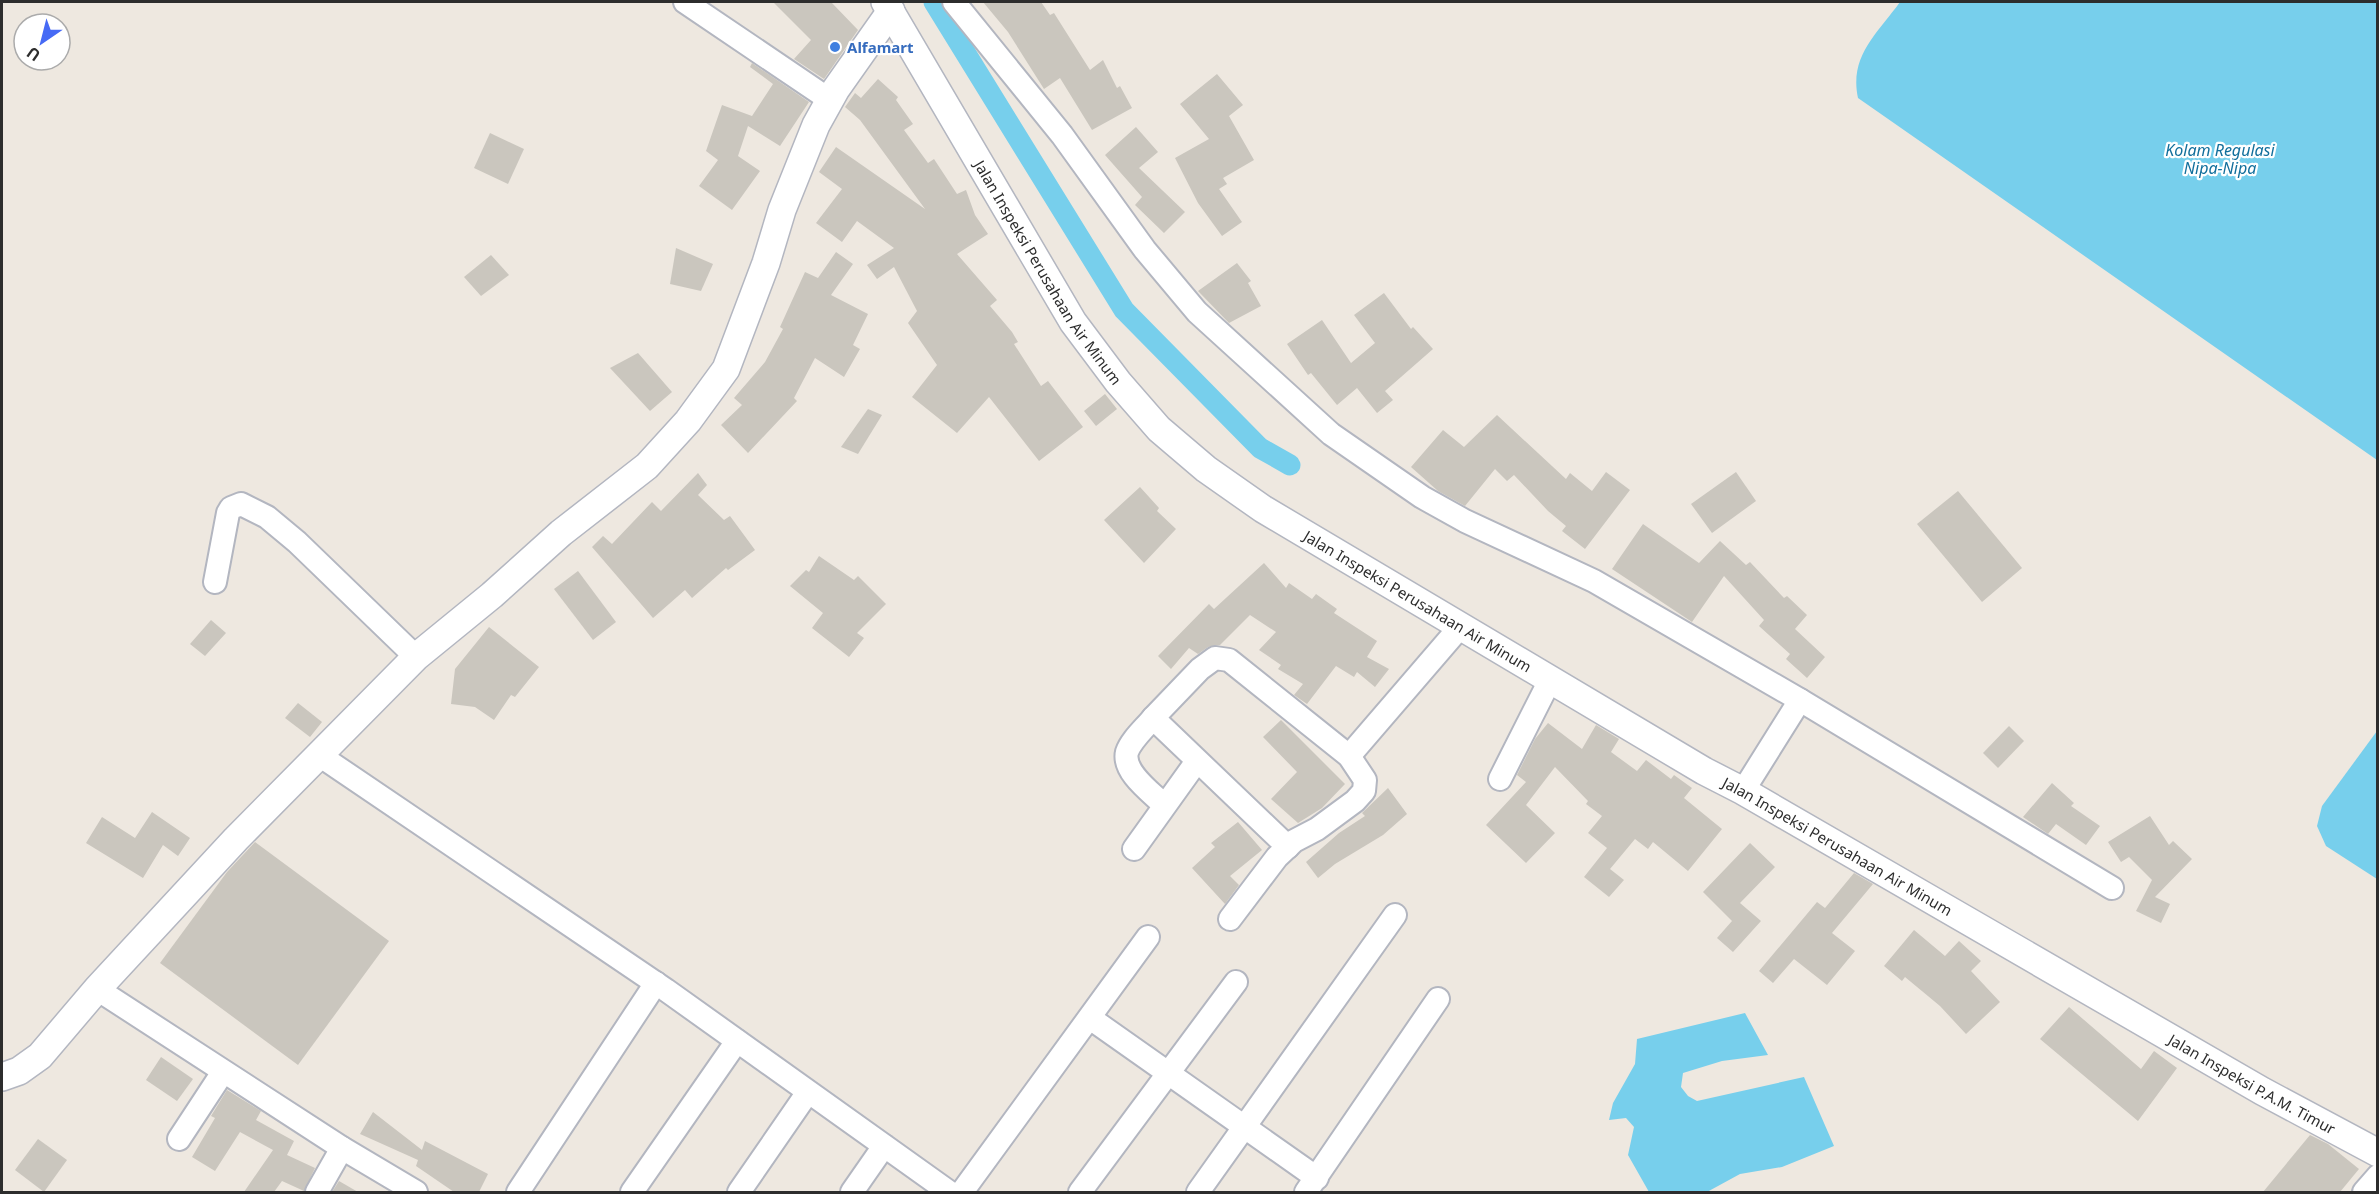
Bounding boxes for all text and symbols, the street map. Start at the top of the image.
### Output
north arrow [12,12,72,72]
place label: Alfamart [847,37,914,57]
marker: Alfamart [828,40,842,54]
text: U [22,42,45,67]
water label: Kolam Regulasi Nipa-Nipa [2165,139,2276,179]
street label: Jalan Inspeksi Perusahaan Air Minum [969,155,1126,389]
street label: Jalan Inspeksi Perusahaan Air Minum [1298,525,1536,676]
street label: Jalan Inspeksi Perusahaan Air Minum [1717,771,1956,920]
street label: Jalan Inspeksi P.A.M. Timur [2163,1028,2339,1138]

